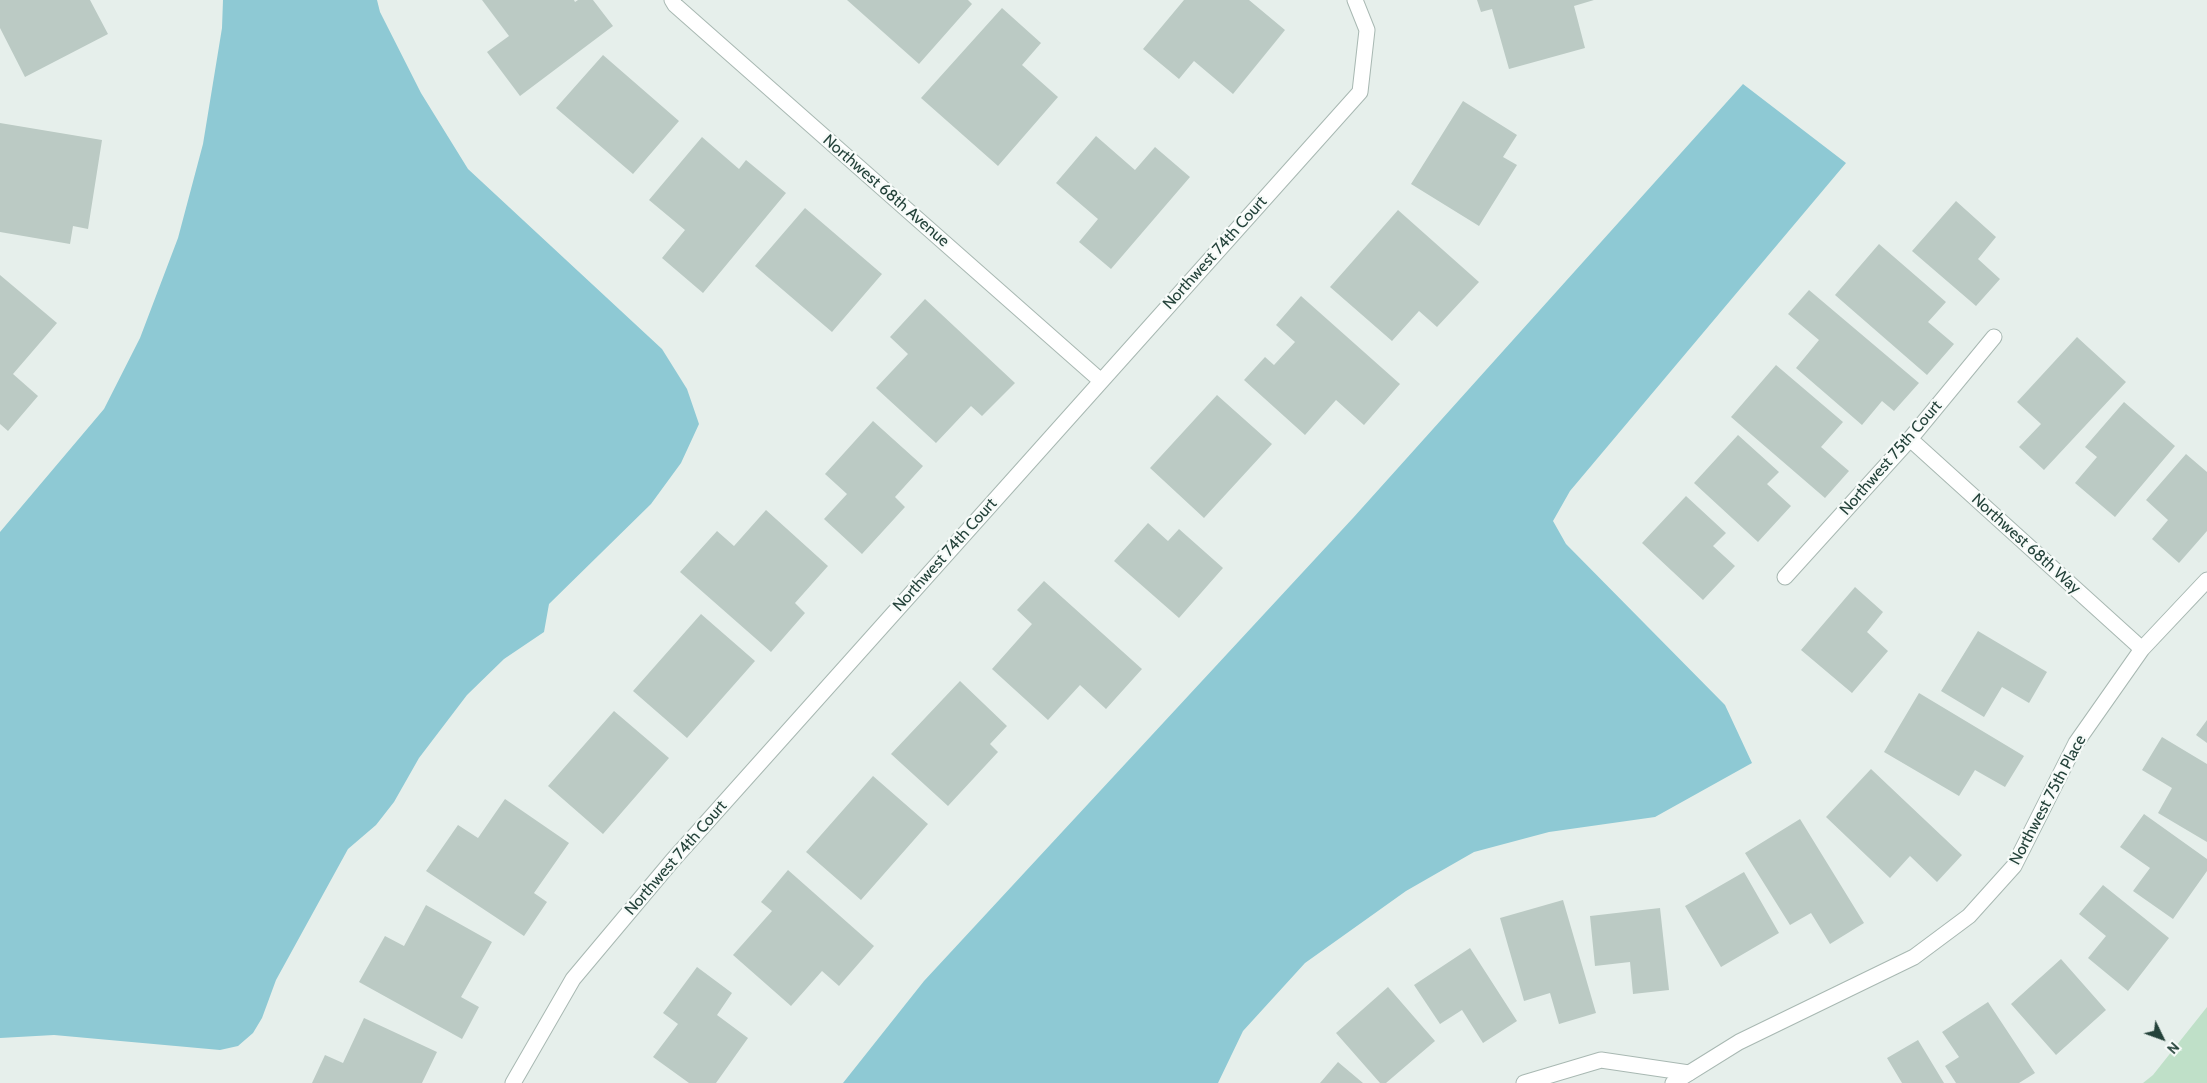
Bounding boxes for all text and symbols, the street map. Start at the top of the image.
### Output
street label: Northwest 68th Avenue [819,131,953,251]
street label: Northwest 74th Court [1159,192,1271,314]
street label: Northwest 75th Court [1836,397,1946,519]
street label: Northwest 68th Way [1967,490,2085,598]
street label: Northwest 74th Court [889,494,1001,616]
street label: Northwest 75th Place [2006,732,2090,868]
street label: Northwest 74th Court [621,797,731,919]
north arrow [2137,1013,2187,1063]
text: N [2163,1038,2183,1058]

